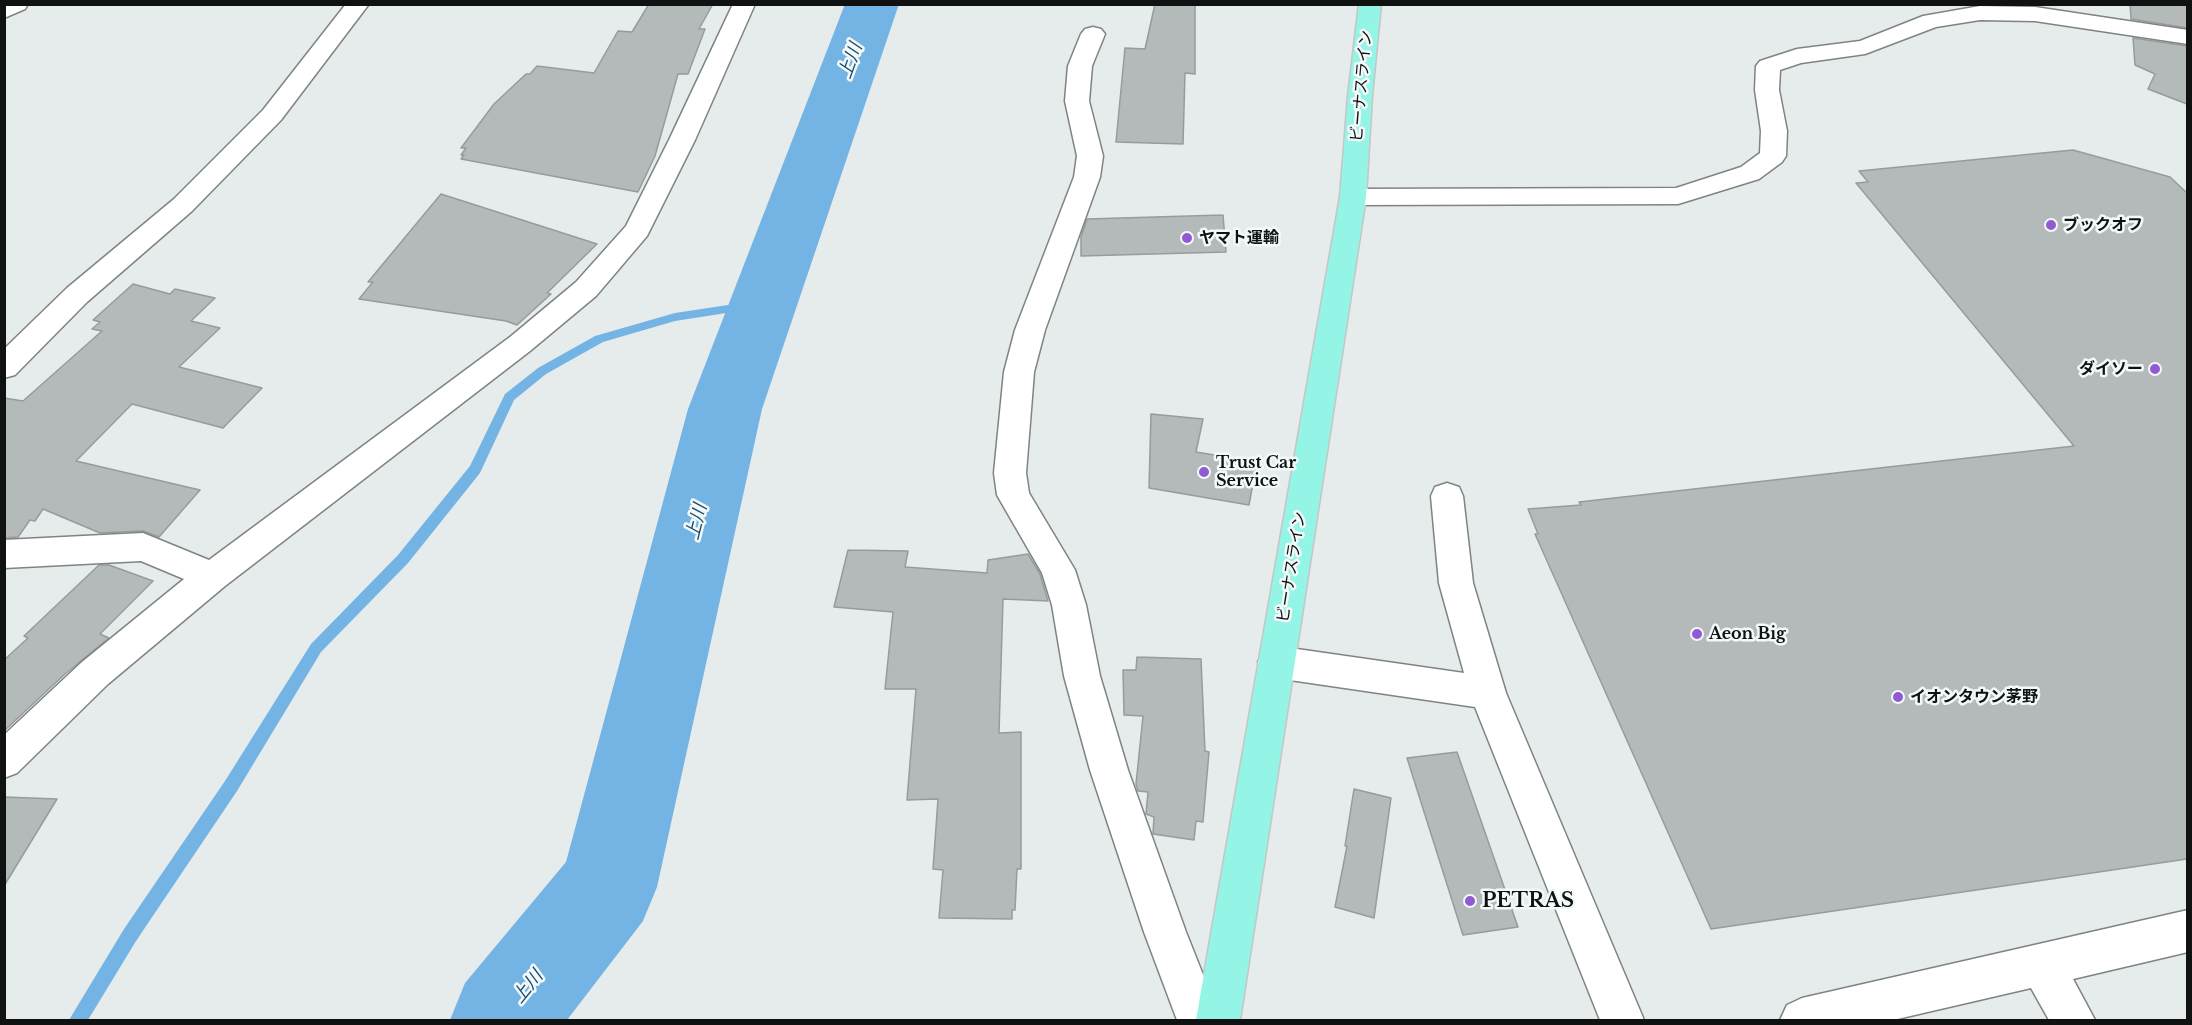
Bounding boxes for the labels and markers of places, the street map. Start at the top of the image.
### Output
place label: ブックオフ [2063,215,2143,235]
marker: ブックオフ [2044,218,2058,232]
place label: ヤマト運輸 [1199,228,1279,248]
marker: ヤマト運輸 [1180,231,1194,245]
place label: ダイソー [2079,359,2143,379]
marker: ダイソー [2148,362,2162,376]
place label: Trust Car Service [1216,453,1296,491]
marker: Trust Car Service [1197,465,1211,479]
place label: Aeon Big [1709,624,1786,644]
marker: Aeon Big [1690,627,1704,641]
place label: イオンタウン茅野 [1910,687,2038,707]
marker: イオンタウン茅野 [1891,690,1905,704]
place label: PETRAS [1482,889,1574,913]
marker: PETRAS [1463,894,1477,908]

